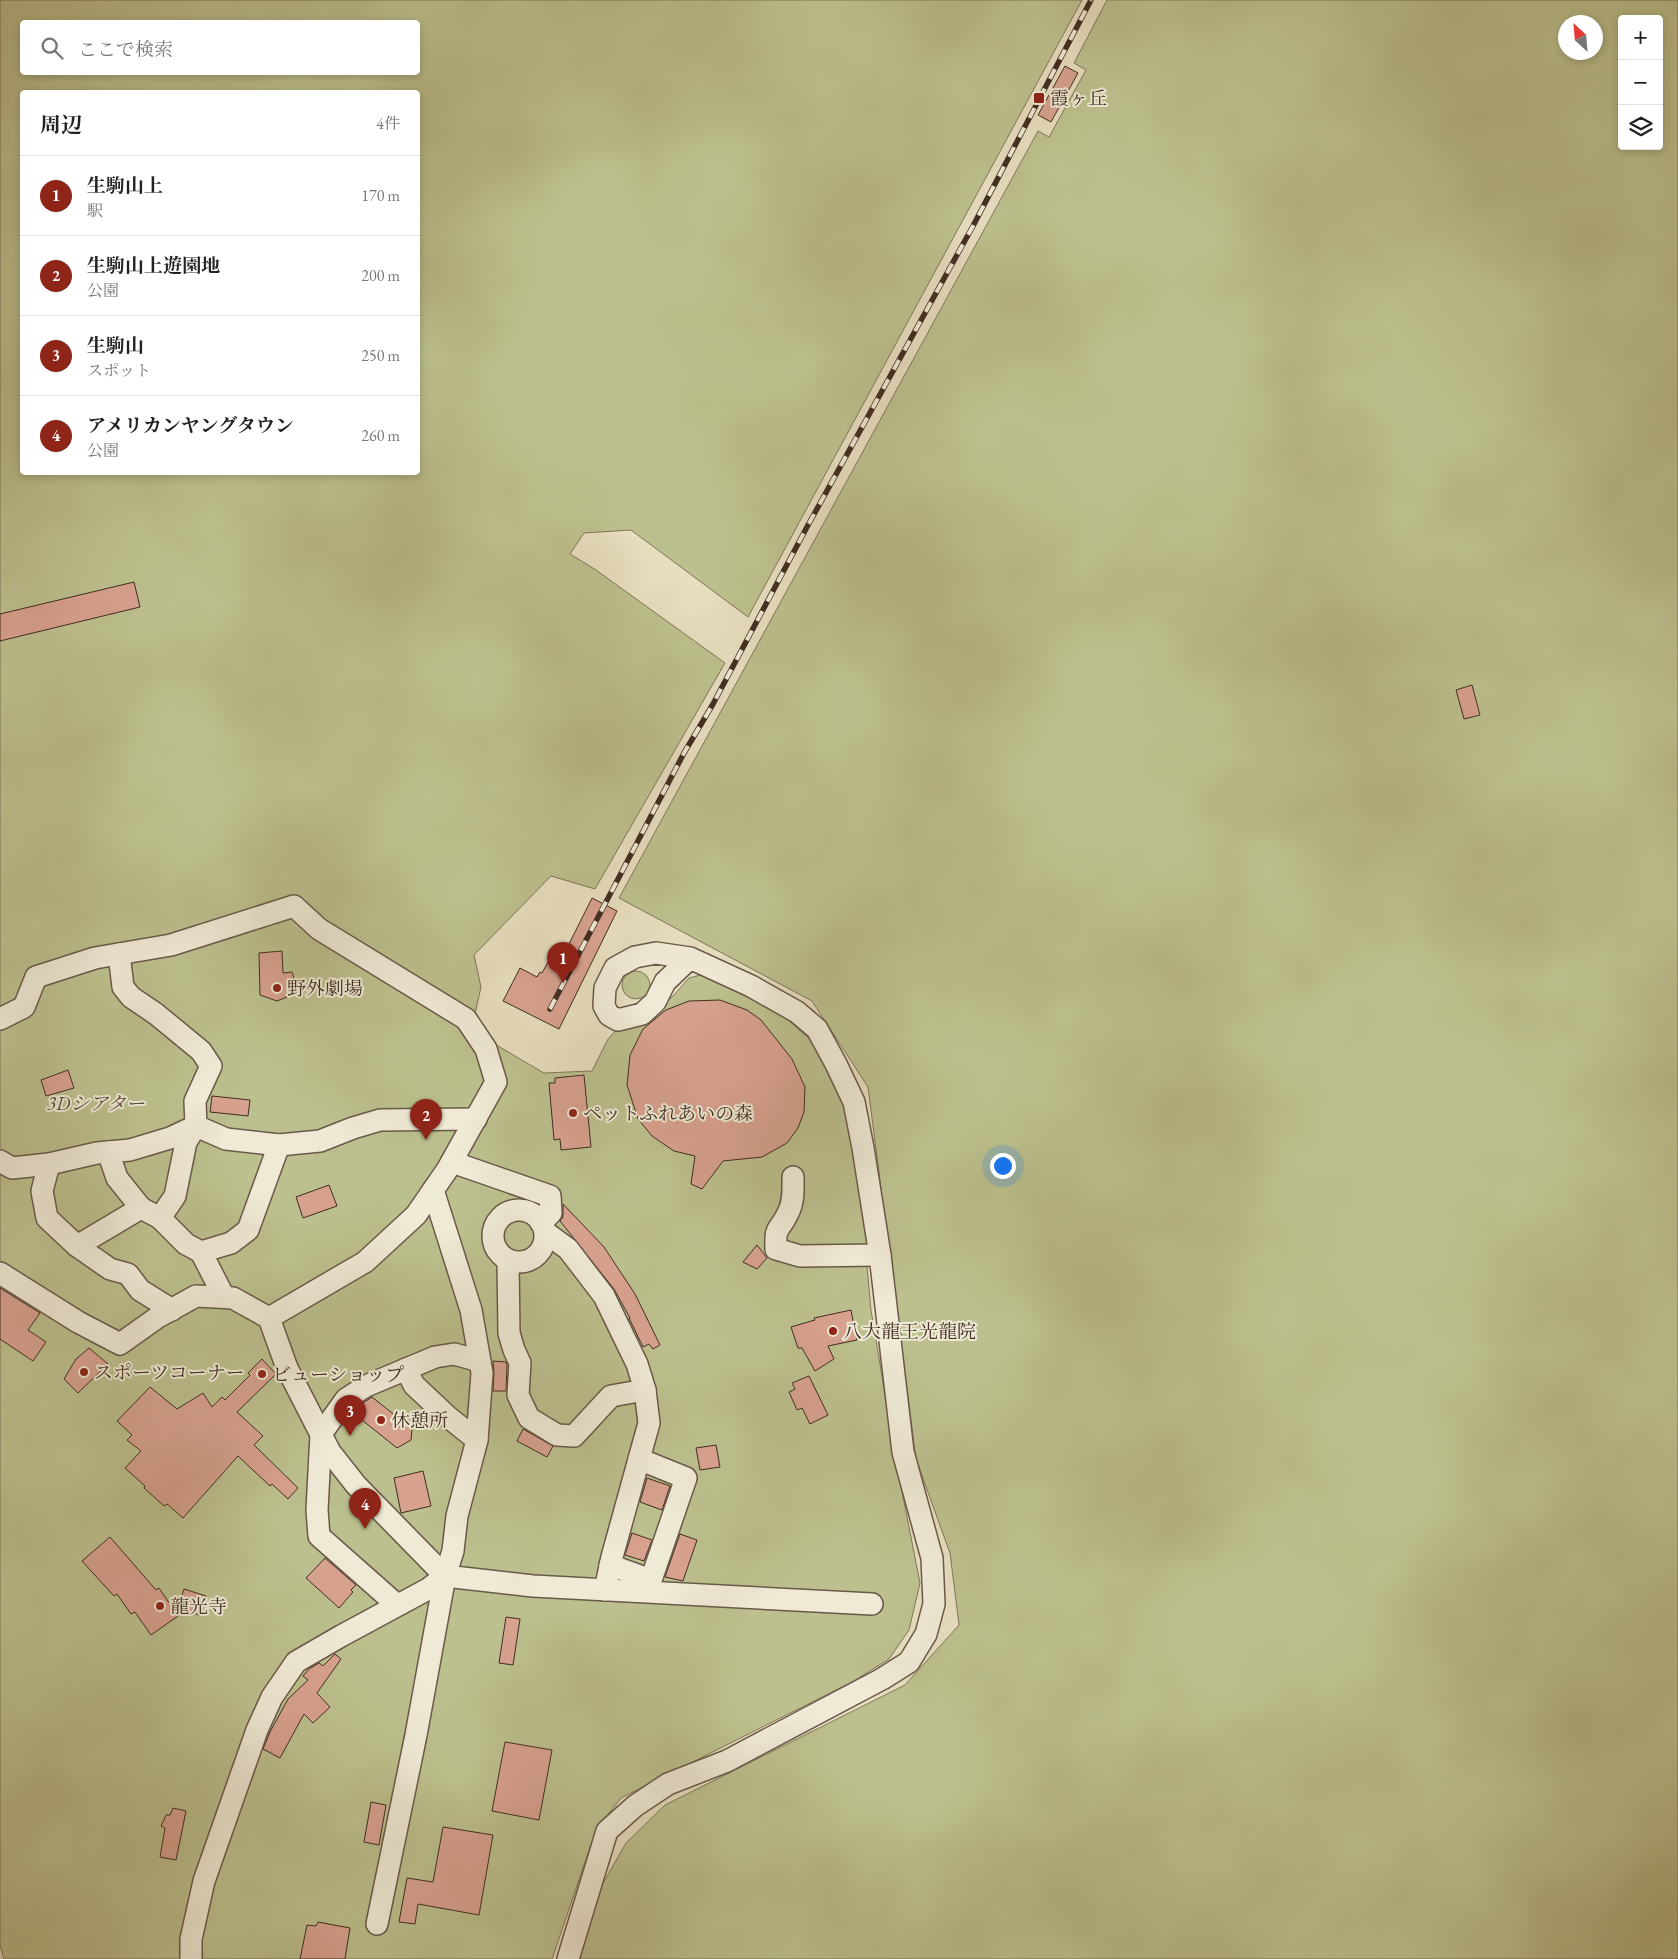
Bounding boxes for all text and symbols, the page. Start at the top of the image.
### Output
north arrow [1558,15,1603,60]
map controls [1618,15,1663,150]
button: + [1618,15,1663,60]
search box [20,20,420,75]
icon: search [38,34,66,62]
text: ここで検索 [78,37,173,62]
button: − [1618,60,1663,105]
place label: 霞ヶ丘 [1050,86,1107,111]
marker: 霞ヶ丘 [1032,91,1046,105]
button: layers [1618,105,1663,150]
text: 周辺 [40,111,82,138]
text: 4件 [376,113,400,134]
text: 生駒山上 [87,173,163,198]
text: 1 [52,185,60,206]
text: 170 m [361,185,400,206]
text: 駅 [87,200,103,221]
text: 生駒山上遊園地 [87,253,220,278]
text: 2 [52,265,60,286]
text: 200 m [361,265,400,286]
text: 公園 [87,280,119,301]
text: 生駒山 [87,333,144,358]
text: 3 [52,345,60,366]
text: 250 m [361,345,400,366]
text: スポット [87,360,151,381]
text: アメリカンヤングタウン [87,413,294,438]
text: 4 [52,425,60,446]
text: 260 m [361,425,400,446]
text: 公園 [87,440,119,461]
pin: 1 [547,942,579,983]
place label: 野外劇場 [287,976,363,1001]
marker: 野外劇場 [271,982,283,994]
park label: 3Dシアター [47,1091,145,1116]
pin: 2 [410,1099,442,1140]
place label: ペットふれあいの森 [583,1101,753,1126]
marker: ペットふれあいの森 [567,1107,579,1119]
your location [990,1153,1016,1179]
place label: 八大龍王光龍院 [843,1319,976,1344]
marker: 八大龍王光龍院 [827,1325,839,1337]
place label: スポーツコーナー [94,1360,245,1385]
place label: ビューショップ [272,1362,404,1387]
marker: スポーツコーナー [78,1366,90,1378]
marker: ビューショップ [256,1368,268,1380]
pin: 3 [334,1395,366,1436]
place label: 休憩所 [391,1408,448,1433]
marker: 休憩所 [375,1414,387,1426]
pin: 4 [349,1488,381,1529]
place label: 龍光寺 [170,1594,227,1619]
marker: 龍光寺 [154,1600,166,1612]

